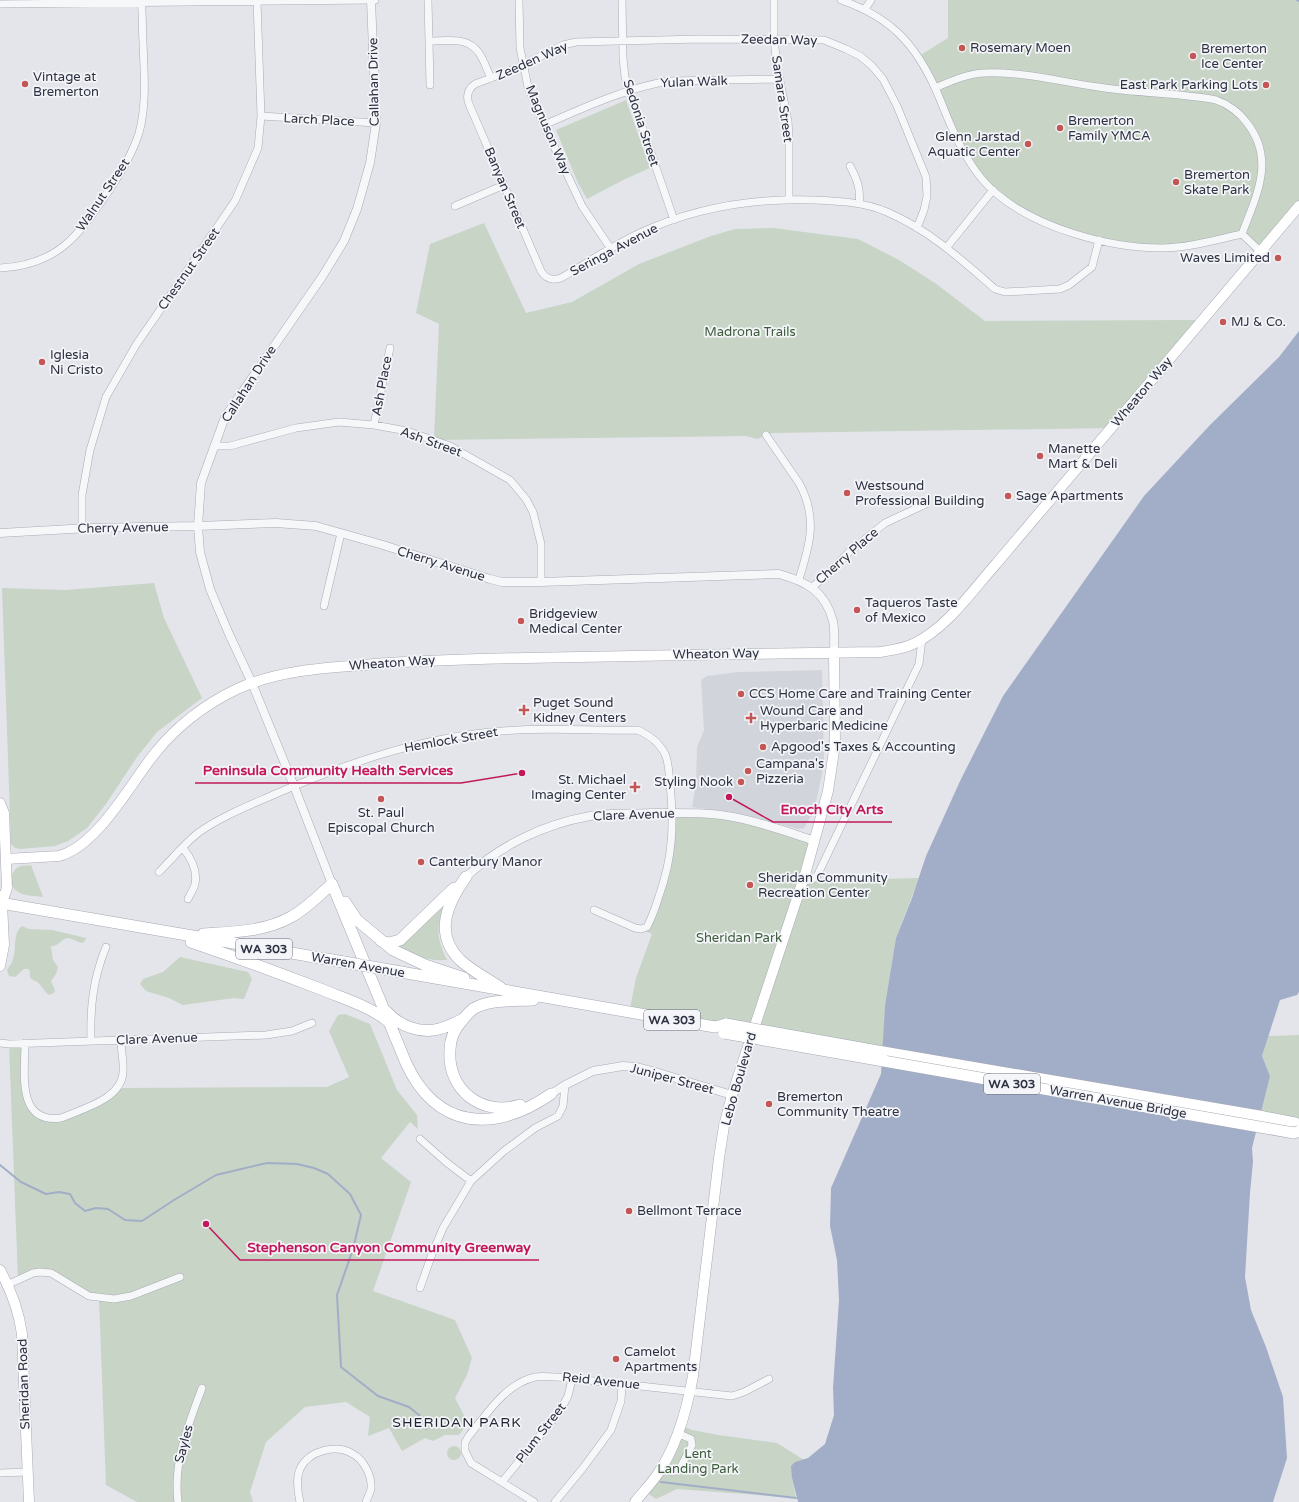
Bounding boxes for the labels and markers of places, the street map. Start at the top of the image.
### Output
place label: Rosemary Moen [970,40,1071,56]
place label: Bremerton Ice Center [1201,41,1267,72]
marker: Rosemary Moen [957,43,967,53]
marker: Bremerton Ice Center [1188,51,1198,61]
place label: Vintage at Bremerton [33,69,99,100]
place label: East Park Parking Lots [1120,77,1258,93]
marker: Vintage at Bremerton [20,79,30,89]
marker: East Park Parking Lots [1261,80,1271,90]
place label: Bremerton Family YMCA [1068,113,1151,144]
marker: Bremerton Family YMCA [1055,123,1065,133]
place label: Glenn Jarstad Aquatic Center [928,129,1020,160]
marker: Glenn Jarstad Aquatic Center [1023,139,1033,149]
place label: Bremerton Skate Park [1184,167,1250,198]
marker: Bremerton Skate Park [1171,177,1181,187]
place label: Waves Limited [1180,250,1270,266]
marker: Waves Limited [1273,253,1283,263]
place label: MJ & Co. [1231,314,1286,330]
marker: MJ & Co. [1218,317,1228,327]
place label: Iglesia Ni Cristo [50,347,103,378]
marker: Iglesia Ni Cristo [37,357,47,367]
place label: Manette Mart & Deli [1048,441,1117,472]
marker: Manette Mart & Deli [1035,451,1045,461]
place label: Westsound Professional Building [855,478,985,509]
marker: Westsound Professional Building [842,488,852,498]
place label: Sage Apartments [1016,488,1124,504]
marker: Sage Apartments [1003,491,1013,501]
place label: Taqueros Taste of Mexico [865,595,958,626]
marker: Taqueros Taste of Mexico [852,605,862,615]
place label: Bridgeview Medical Center [529,606,622,637]
marker: Bridgeview Medical Center [516,616,526,626]
place label: CCS Home Care and Training Center [749,686,972,702]
marker: CCS Home Care and Training Center [736,689,746,699]
place label: Puget Sound Kidney Centers [533,695,626,726]
place label: Wound Care and Hyperbaric Medicine [760,703,888,734]
marker: Puget Sound Kidney Centers [518,704,530,716]
marker: Wound Care and Hyperbaric Medicine [745,712,757,724]
place label: Apgood's Taxes & Accounting [771,739,956,755]
marker: Apgood's Taxes & Accounting [758,742,768,752]
place label: Campana's Pizzeria [756,756,824,787]
callout: Peninsula Community Health Services [195,757,461,783]
marker: Campana's Pizzeria [743,766,753,776]
place label: St. Michael Imaging Center [531,772,626,803]
place label: Styling Nook [654,774,733,790]
marker: Styling Nook [736,777,746,787]
marker: St. Michael Imaging Center [629,781,641,793]
marker: St. Paul Episcopal Church [376,794,386,804]
callout: Enoch City Arts [773,796,892,822]
place label: St. Paul Episcopal Church [327,805,435,836]
place label: Canterbury Manor [429,854,542,870]
marker: Canterbury Manor [416,857,426,867]
place label: Sheridan Community Recreation Center [758,870,888,901]
marker: Sheridan Community Recreation Center [745,880,755,890]
place label: Bremerton Community Theatre [777,1089,899,1120]
marker: Bremerton Community Theatre [764,1099,774,1109]
place label: Bellmont Terrace [637,1203,742,1219]
marker: Bellmont Terrace [624,1206,634,1216]
callout: Stephenson Canyon Community Greenway [240,1234,539,1260]
place label: Camelot Apartments [624,1344,697,1375]
marker: Camelot Apartments [611,1354,621,1364]

